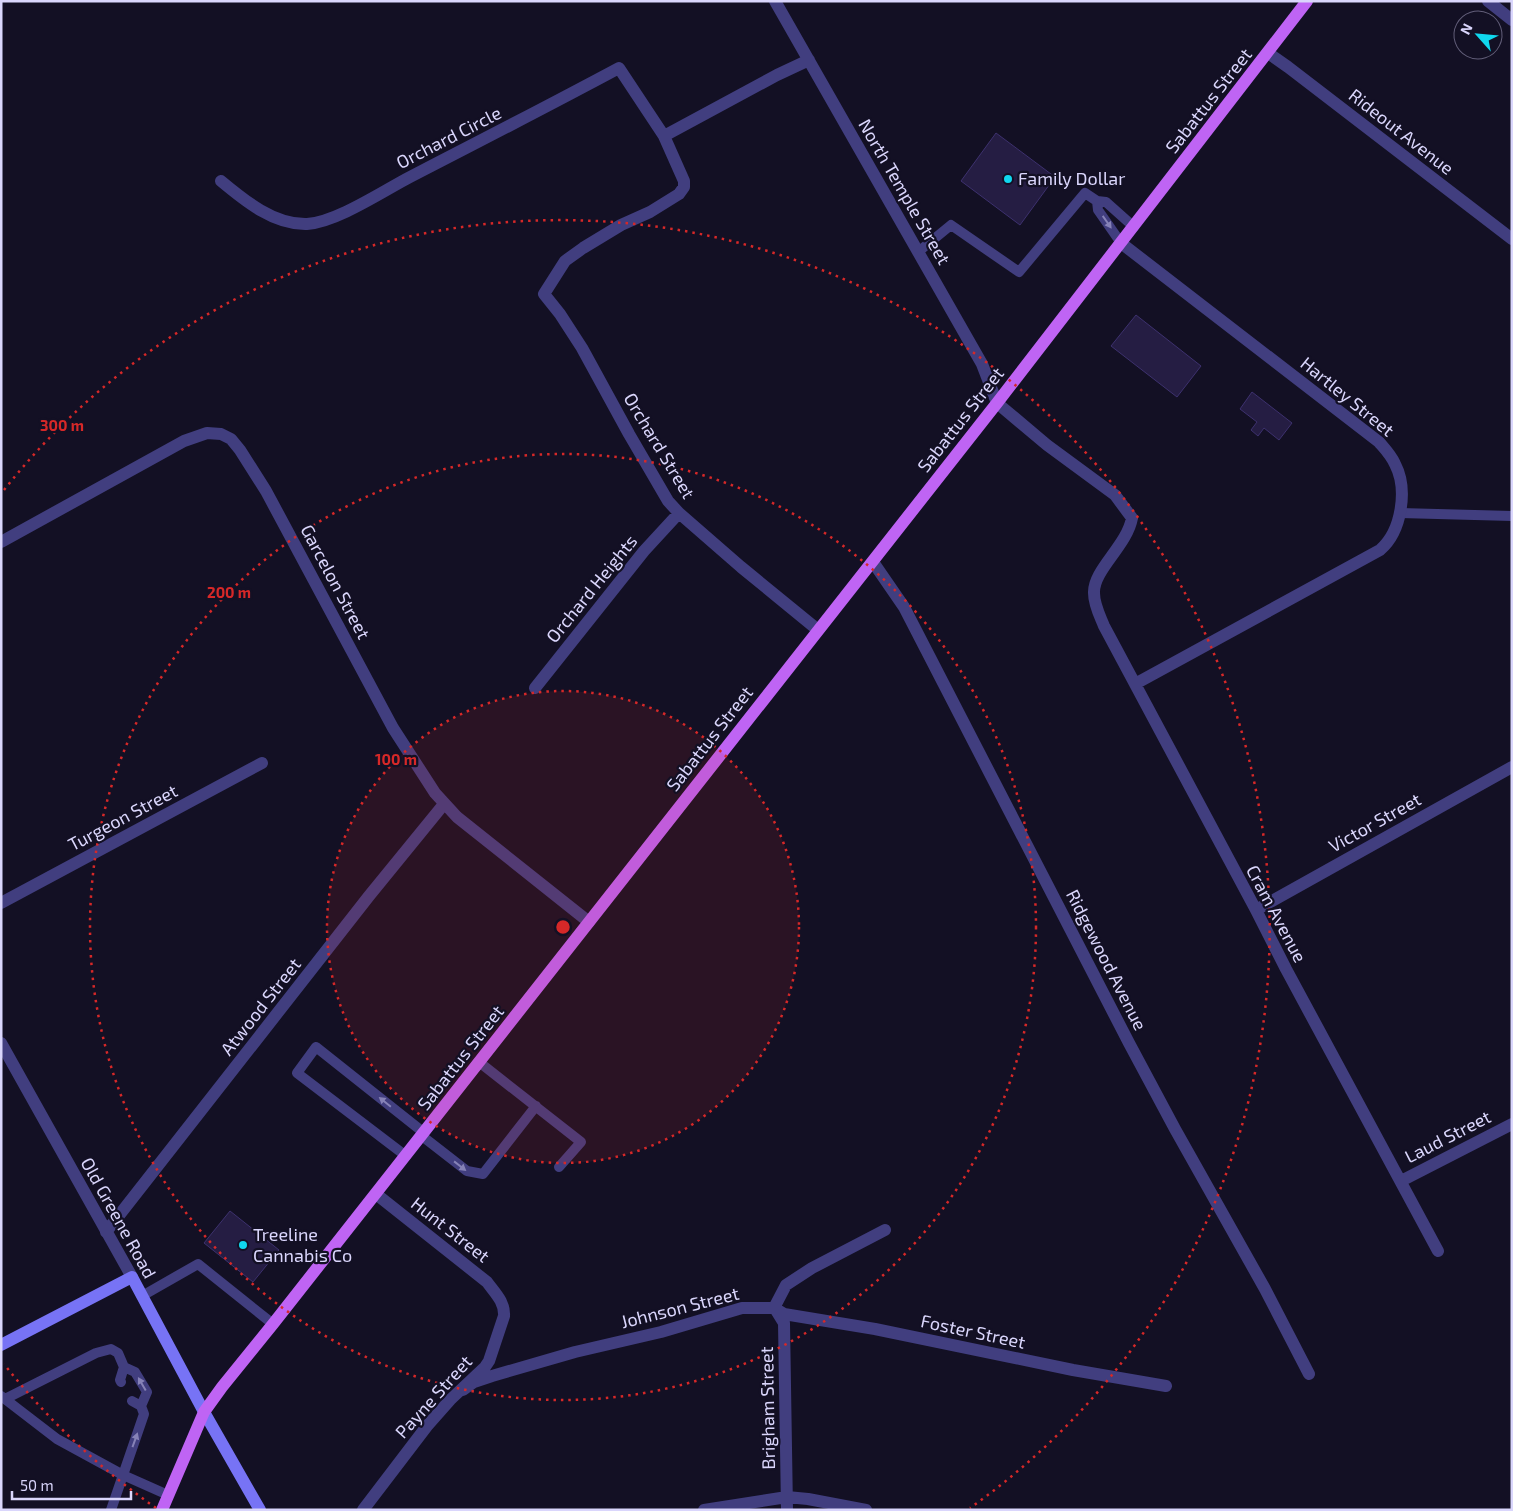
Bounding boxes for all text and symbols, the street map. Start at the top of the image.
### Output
north arrow [1453,10,1503,60]
text: N [1456,21,1476,37]
street label: Sabattus Street [1160,43,1256,157]
street label: Rideout Avenue [1345,84,1458,179]
street label: Orchard Circle [392,101,505,173]
street label: North Temple Street [854,115,956,268]
place label: Family Dollar [1018,167,1125,189]
marker: Family Dollar [1002,173,1014,185]
one-way arrow [1102,216,1112,229]
street label: Hartley Street [1296,352,1399,441]
street label: Sabattus Street [912,362,1008,476]
street label: Orchard Street [620,389,700,502]
text: 300 m [40,416,84,434]
street label: Garcelon Street [296,520,375,643]
street label: Orchard Heights [541,530,641,647]
text: 200 m [207,583,251,601]
street label: Sabattus Street [661,681,757,795]
text: 100 m [375,750,417,768]
street label: Turgeon Street [64,779,181,855]
street label: Victor Street [1324,788,1425,857]
street label: Cram Avenue [1242,861,1312,966]
street label: Ridgewood Avenue [1062,886,1152,1034]
centre of rings [554,918,572,936]
street label: Atwood Street [215,953,305,1059]
street label: Sabattus Street [412,1000,508,1114]
one-way arrow [379,1097,392,1108]
street label: Laud Street [1401,1105,1494,1167]
street label: Old Greene Road [77,1153,161,1282]
one-way arrow [453,1160,466,1171]
street label: Hunt Street [407,1192,494,1267]
place label: Treeline Cannabis Co [253,1223,352,1266]
marker: Treeline Cannabis Co [237,1239,249,1251]
street label: Johnson Street [618,1282,741,1332]
street label: Foster Street [919,1309,1028,1353]
street label: Brigham Street [755,1346,779,1470]
street label: Payne Street [390,1350,476,1442]
one-way arrow [137,1377,146,1390]
one-way arrow [131,1432,139,1447]
scale bar [12,1468,131,1500]
text: 50 m [20,1476,54,1494]

